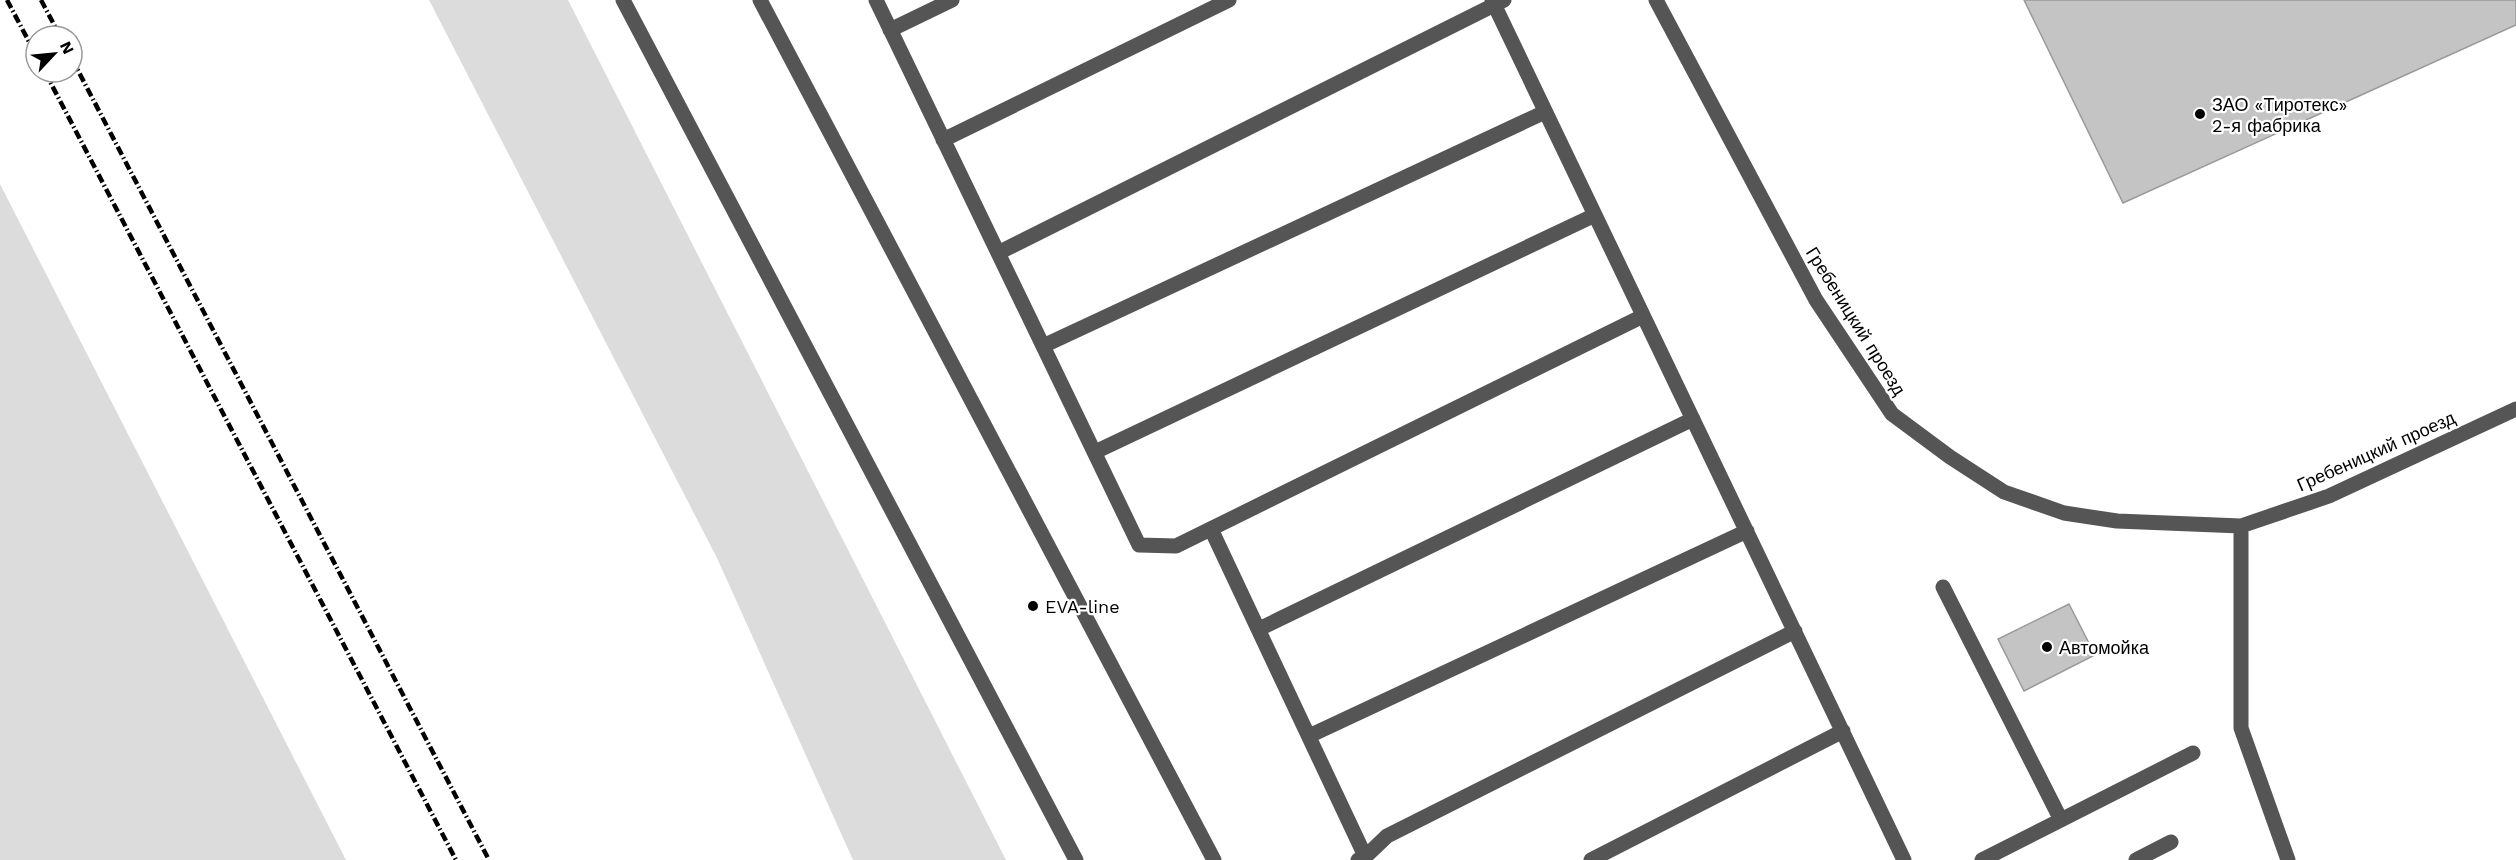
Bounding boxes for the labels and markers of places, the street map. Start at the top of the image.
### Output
place label: ЗАО «Тиротекс» 2-я фабрика [2212,94,2347,136]
marker: ЗАО «Тиротекс» 2-я фабрика [2193,107,2207,121]
place label: EVA-line [1045,596,1120,617]
marker: EVA-line [1026,599,1040,613]
place label: Автомойка [2059,637,2150,658]
marker: Автомойка [2040,640,2054,654]

